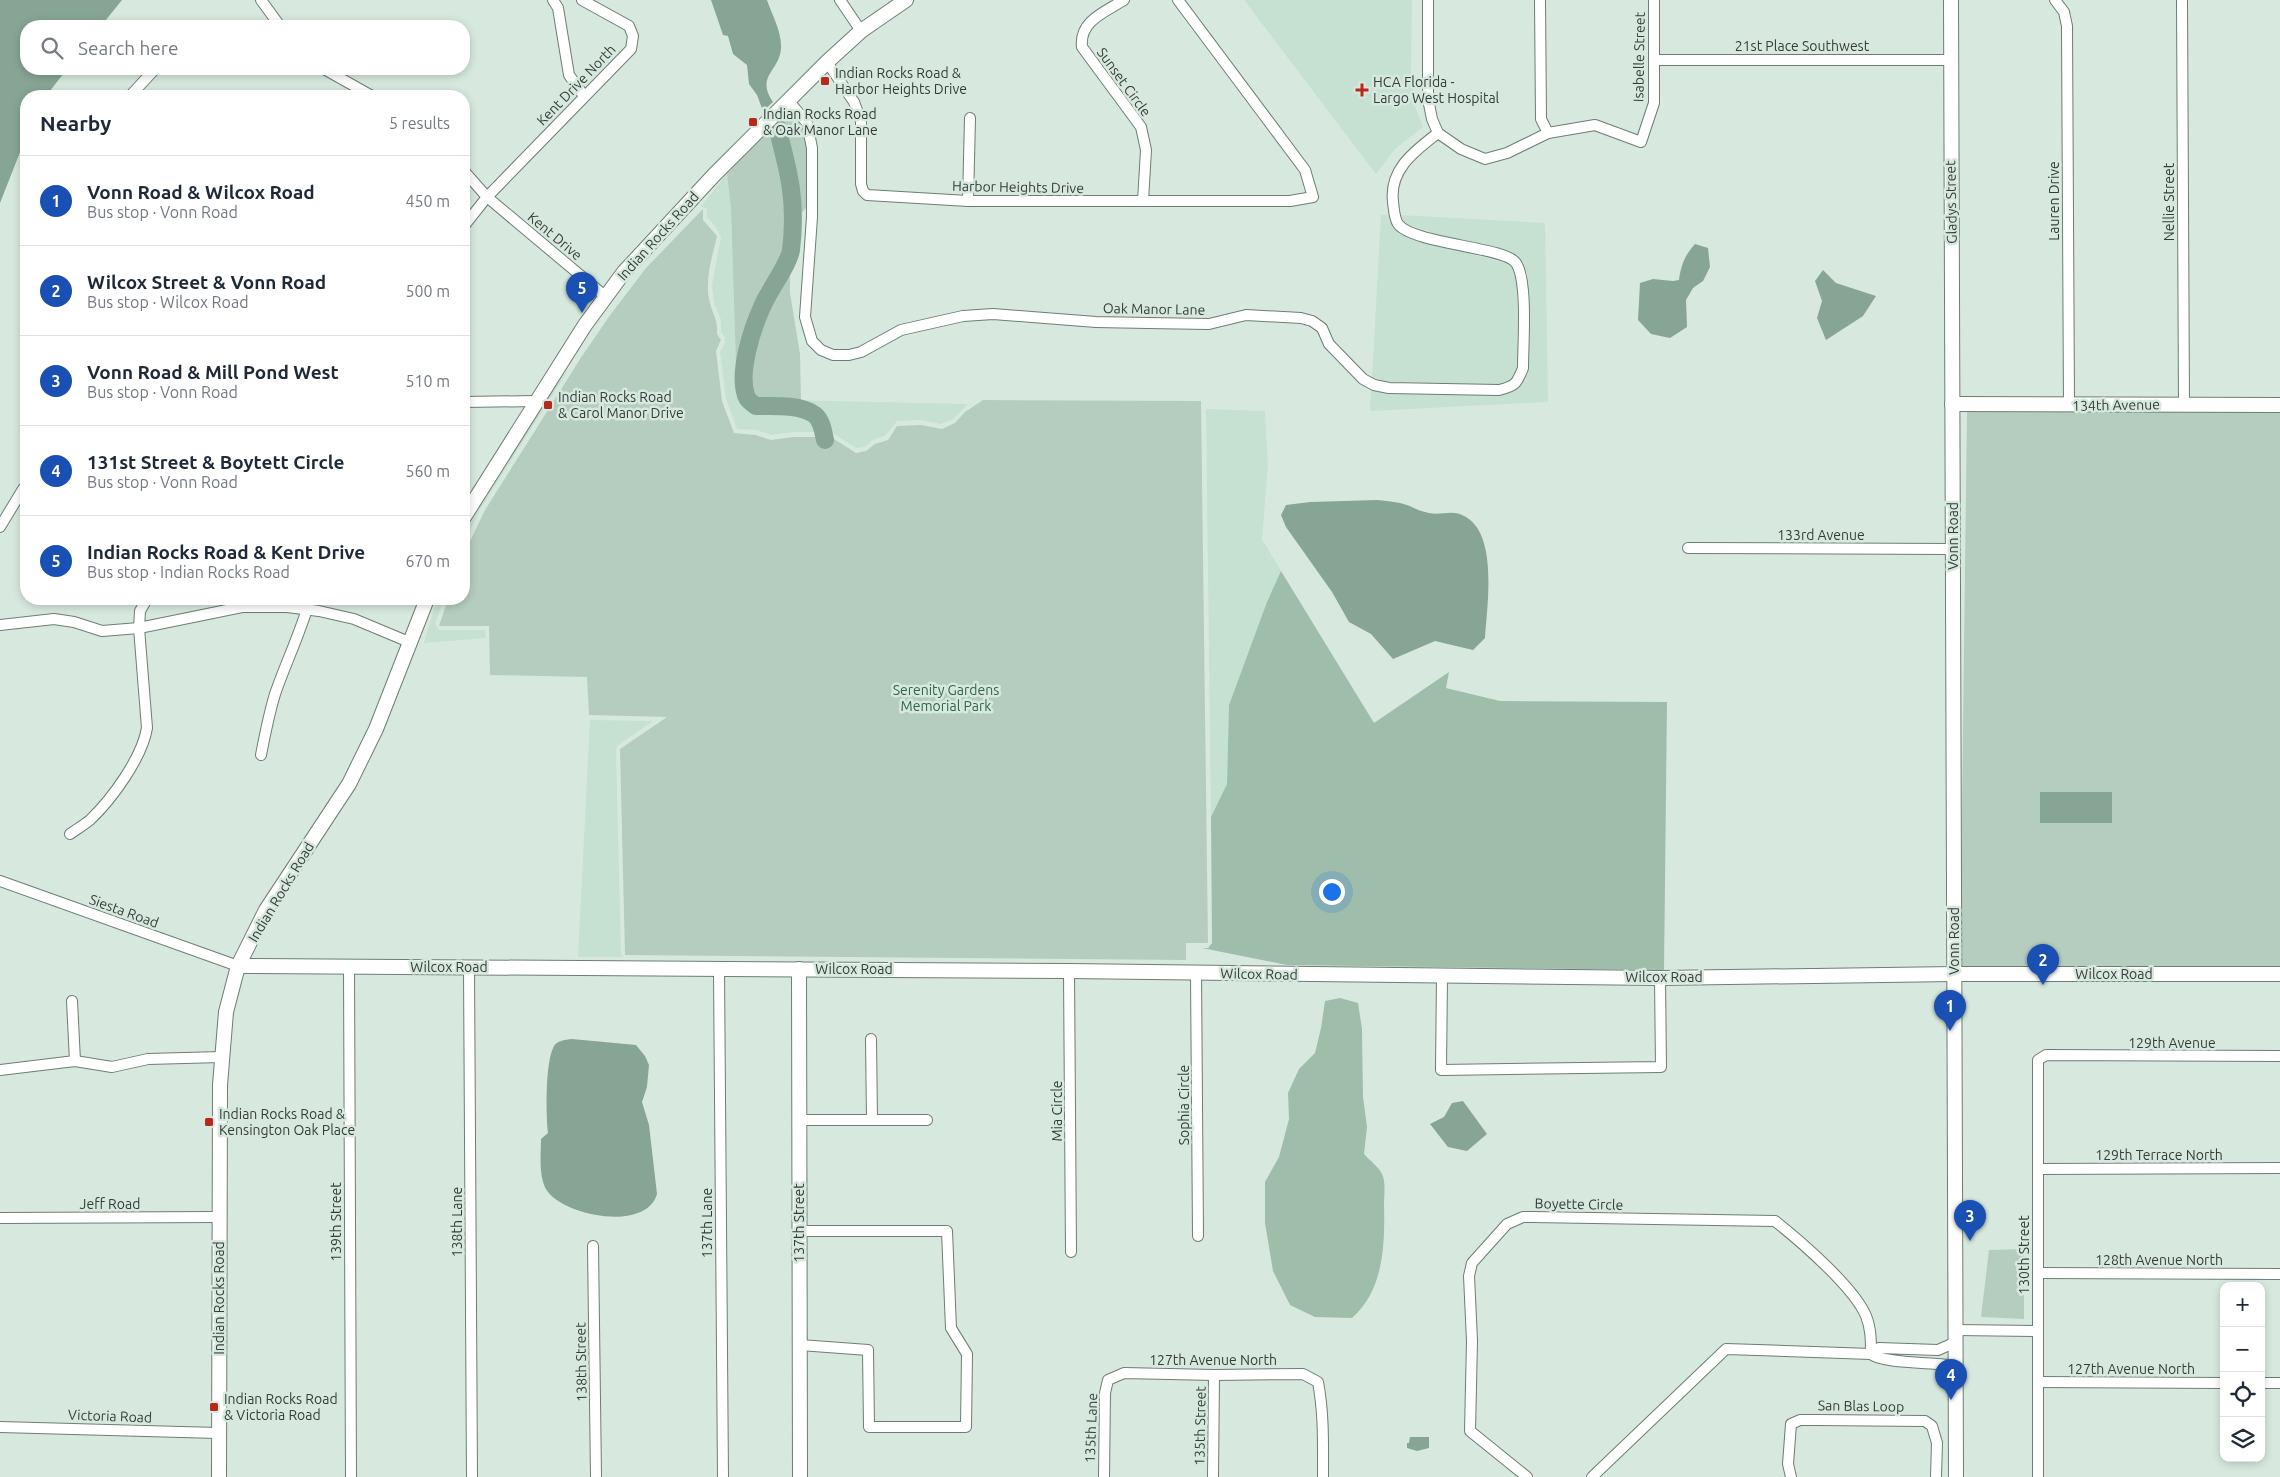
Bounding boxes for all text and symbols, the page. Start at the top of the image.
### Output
street label: Isabelle Street [1630,11,1648,102]
search box [20,20,470,75]
icon: search [38,34,66,62]
text: Search here [78,37,178,59]
street label: 21st Place Southwest [1735,38,1870,54]
street label: Kent Drive North [533,41,619,129]
street label: Sunset Circle [1094,45,1154,119]
place label: Indian Rocks Road & Harbor Heights Drive [835,65,967,97]
place label: HCA Florida - Largo West Hospital [1373,74,1500,106]
marker: Indian Rocks Road & Harbor Heights Drive [819,75,831,87]
marker: HCA Florida - Largo West Hospital [1355,83,1369,97]
place label: Indian Rocks Road & Oak Manor Lane [763,106,878,138]
text: Nearby [40,111,111,135]
text: 5 results [389,114,450,132]
marker: Indian Rocks Road & Oak Manor Lane [747,116,759,128]
street label: Gladys Street [1942,160,1960,244]
street label: Lauren Drive [2046,161,2062,241]
street label: Nellie Street [2161,162,2177,241]
street label: Harbor Heights Drive [952,178,1084,196]
text: Vonn Road & Wilcox Road [87,181,315,203]
street label: Indian Rocks Road [614,188,702,284]
text: 1 [51,192,61,210]
text: 450 m [405,192,450,210]
text: Bus stop · Vonn Road [87,203,238,221]
street label: Kent Drive [525,209,585,263]
text: Wilcox Street & Vonn Road [87,271,326,293]
pin: 5 [566,272,598,313]
text: 2 [51,282,61,300]
text: 500 m [405,282,450,300]
text: Bus stop · Wilcox Road [87,293,249,311]
street label: Oak Manor Lane [1103,300,1205,318]
text: Vonn Road & Mill Pond West [87,361,339,383]
text: 3 [51,372,61,390]
text: 510 m [405,372,450,390]
text: Bus stop · Vonn Road [87,383,238,401]
place label: Indian Rocks Road & Carol Manor Drive [558,389,684,421]
street label: 134th Avenue [2072,396,2160,414]
marker: Indian Rocks Road & Carol Manor Drive [542,399,554,411]
text: 131st Street & Boytett Circle [87,451,344,473]
text: 4 [51,462,61,480]
text: 560 m [405,462,450,480]
text: Bus stop · Vonn Road [87,473,238,491]
street label: Vonn Road [1945,502,1961,570]
street label: 133rd Avenue [1777,527,1865,543]
text: Indian Rocks Road & Kent Drive [87,541,365,563]
text: 5 [51,552,61,570]
text: 670 m [405,552,450,570]
text: Bus stop · Indian Rocks Road [87,563,290,581]
park label: Serenity Gardens Memorial Park [893,682,999,714]
street label: Indian Rocks Road [245,839,317,945]
your location [1319,879,1345,905]
street label: Siesta Road [87,891,161,931]
street label: Vonn Road [1946,907,1962,975]
pin: 2 [2027,944,2059,985]
street label: Wilcox Road [410,959,488,975]
street label: Wilcox Road [815,961,893,977]
street label: Wilcox Road [1220,965,1298,983]
street label: Wilcox Road [2075,966,2153,982]
street label: Wilcox Road [1625,969,1703,985]
pin: 1 [1934,990,1966,1031]
street label: 129th Avenue [2128,1035,2216,1051]
street label: Sophia Circle [1176,1065,1192,1145]
street label: Mia Circle [1049,1080,1065,1142]
place label: Indian Rocks Road & Kensington Oak Place [219,1106,355,1138]
marker: Indian Rocks Road & Kensington Oak Place [203,1116,215,1128]
street label: 129th Terrace North [2095,1147,2223,1163]
street label: 139th Street [328,1182,344,1262]
street label: 137th Street [791,1183,807,1263]
street label: 138th Lane [449,1187,465,1257]
street label: 137th Lane [699,1188,715,1258]
street label: Boyette Circle [1535,1195,1623,1213]
street label: Jeff Road [80,1196,140,1212]
pin: 3 [1954,1200,1986,1241]
street label: 130th Street [2016,1215,2032,1295]
street label: Indian Rocks Road [211,1241,227,1355]
street label: 128th Avenue North [2095,1252,2223,1268]
map controls [2220,1282,2265,1462]
button: + [2220,1282,2265,1327]
street label: 138th Street [572,1322,590,1402]
button: − [2220,1327,2265,1372]
street label: 127th Avenue North [1149,1352,1277,1368]
pin: 4 [1935,1359,1967,1400]
street label: 127th Avenue North [2067,1361,2195,1377]
button: locate [2220,1372,2265,1417]
street label: 135th Street [1191,1386,1209,1466]
place label: Indian Rocks Road & Victoria Road [224,1391,338,1423]
street label: 135th Lane [1082,1393,1100,1463]
street label: San Blas Loop [1818,1397,1904,1415]
marker: Indian Rocks Road & Victoria Road [208,1401,220,1413]
street label: Victoria Road [68,1407,152,1425]
button: layers [2220,1417,2265,1462]

